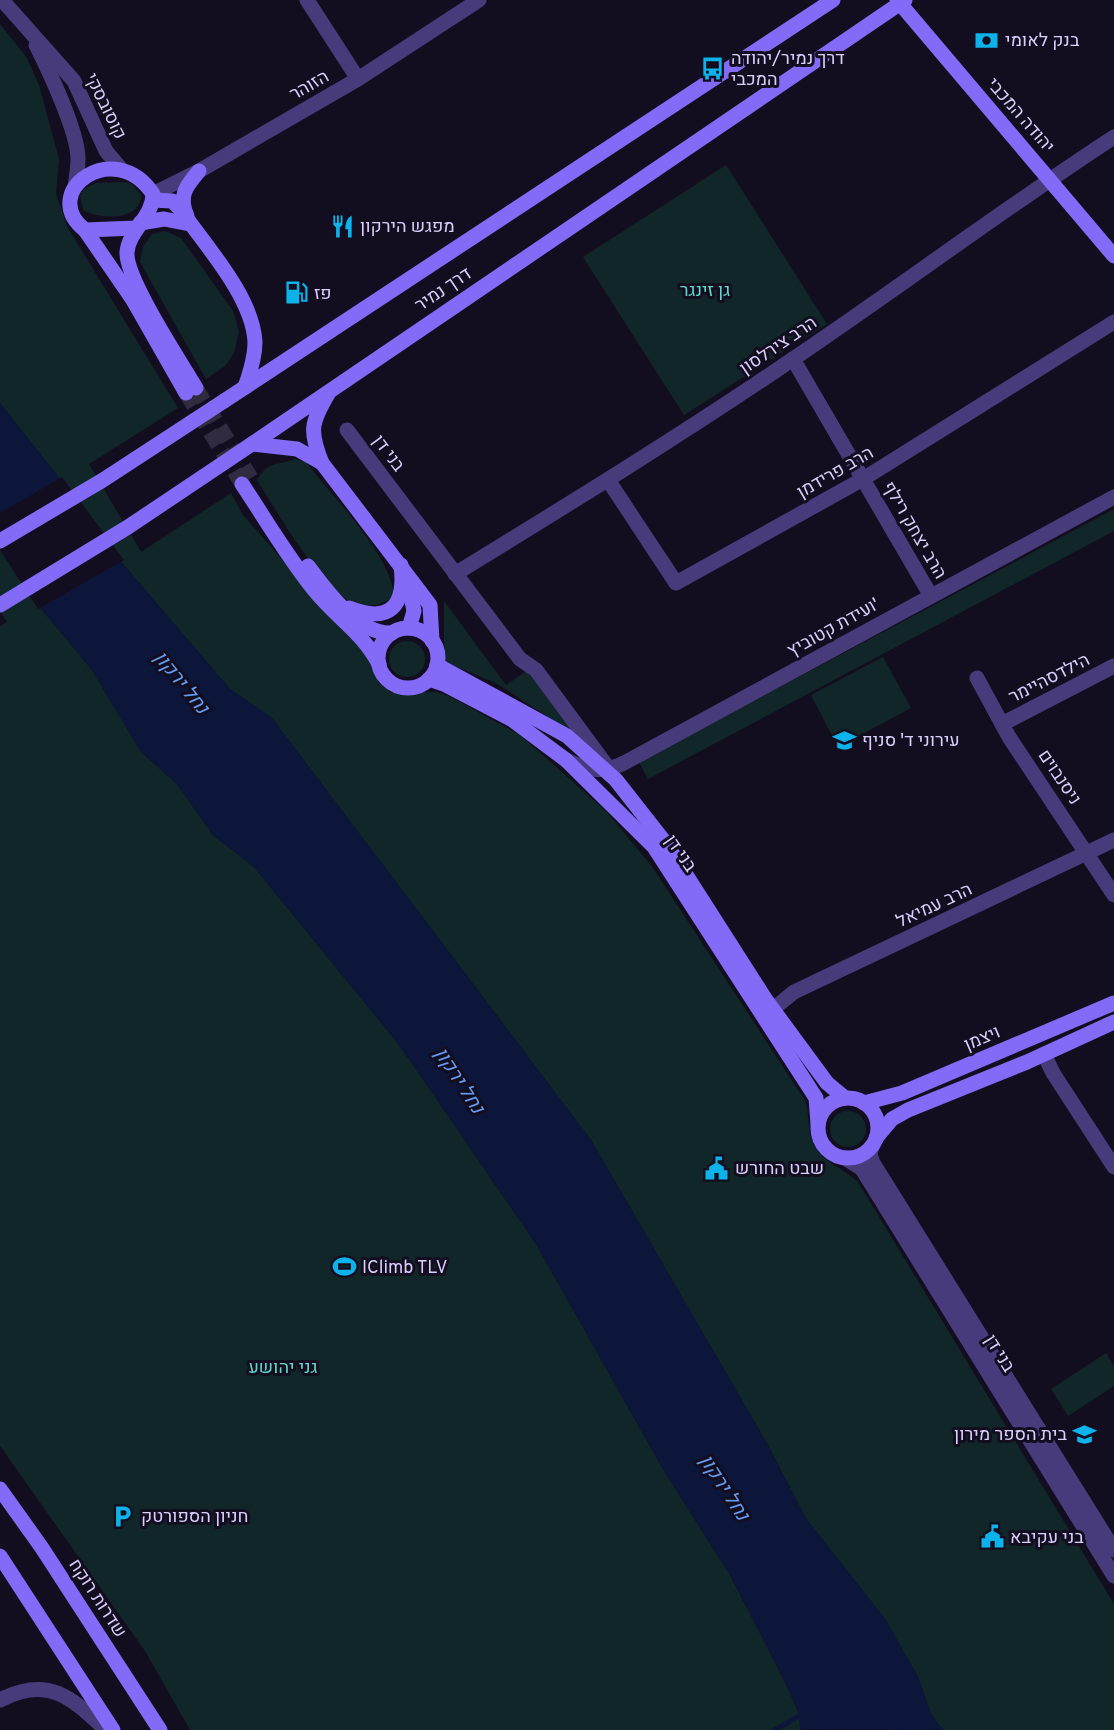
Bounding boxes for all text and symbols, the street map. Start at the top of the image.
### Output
bank icon: בנק לאומי [974,27,1000,53]
place label: בנק לאומי [1005,30,1080,53]
place label: דרך נמיר/יהודה המכבי [731,48,845,92]
bus stop icon: דרך נמיר/יהודה המכבי [700,55,726,81]
street label: הזוהר [286,66,334,107]
street label: קוסובסקי [79,70,131,144]
street label: יהודה המכבי [981,74,1059,158]
restaurant icon: מפגש הירקון [329,213,355,239]
place label: מפגש הירקון [360,216,455,239]
street label: דרך נמיר [411,263,477,318]
fuel station icon: פז [283,280,309,306]
park label: גן זינגר [680,280,730,303]
place label: פז [314,283,332,306]
street label: הרב צירלסון [736,312,822,381]
street label: בני דן [367,431,409,477]
street label: הרב פרידמן [793,442,878,504]
street label: הרב יצחק רילף [877,478,951,584]
street label: ועידת קטוביץ' [784,594,884,663]
water label: נחל ירקון [147,646,215,722]
street label: הילדסהיימר [1005,649,1094,710]
school or university icon: עירוני ד' סניף [831,727,857,753]
place label: עירוני ד' סניף [862,730,960,753]
street label: ניסנבוים [1032,746,1086,810]
street label: בני דן [659,831,701,877]
street label: הרב עמיאל [893,879,976,934]
street label: ויצמן [961,1022,1004,1057]
water label: נחל ירקון [427,1043,490,1121]
public building icon: שבט החורש [704,1155,730,1181]
place label: שבט החורש [735,1158,824,1181]
sports icon: IClimb TLV [331,1254,357,1280]
place label: IClimb TLV [362,1257,448,1280]
street label: בני דן [978,1331,1019,1377]
park label: גני יהושע [248,1357,318,1380]
school or university icon: בית הספר מירון [1072,1421,1098,1447]
place label: בית הספר מירון [954,1424,1068,1447]
water label: נחל ירקון [692,1450,755,1528]
parking icon: חניון הספורטק [110,1503,136,1529]
place label: חניון הספורטק [141,1506,248,1529]
public building icon: בני עקיבא [979,1524,1005,1550]
place label: בני עקיבא [1010,1527,1084,1550]
street label: שדרות רוקח [63,1555,131,1643]

